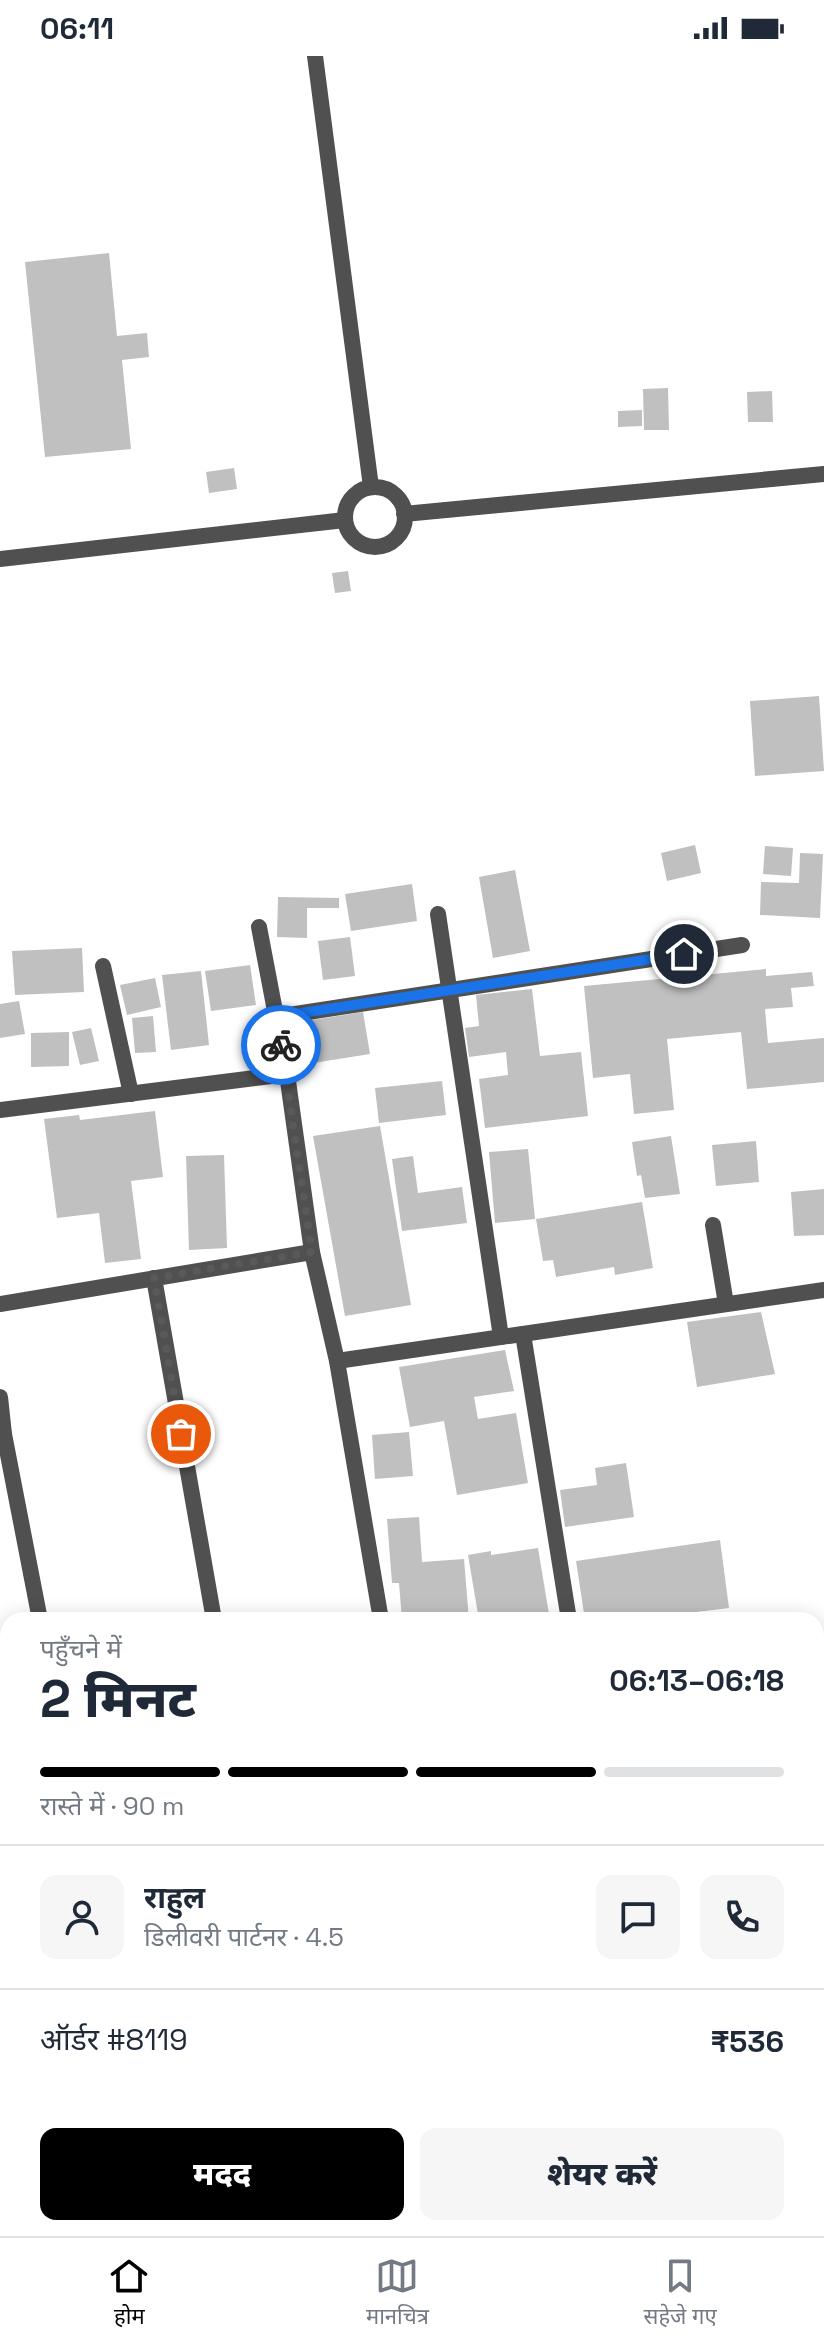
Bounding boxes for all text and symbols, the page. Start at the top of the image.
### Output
text: 06:11 [40,9,114,48]
pin [650,920,718,988]
icon: home [662,932,706,976]
courier [241,1005,321,1085]
icon: bike [259,1023,303,1067]
pin [147,1400,215,1468]
icon: bag [159,1412,203,1456]
text: पहुँचने में [40,1632,122,1666]
text: 06:13–06:18 [609,1661,784,1700]
text: 2 मिनट [40,1666,196,1732]
text: रास्ते में · 90 m [40,1789,184,1823]
button: person [40,1875,124,1959]
button: chat [596,1875,680,1959]
button: phone [700,1875,784,1959]
text: राहुल [144,1878,205,1917]
text: डिलीवरी पार्टनर · 4.5 [144,1920,344,1954]
text: ऑर्डर #8119 [40,2020,188,2059]
text: ₹536 [711,2022,784,2061]
button: मदद [40,2128,404,2220]
button: शेयर करें [420,2128,784,2220]
tab: होम [107,2254,151,2333]
tab: मानचित्र [366,2254,429,2333]
tab: सहेजे गए [644,2254,717,2333]

